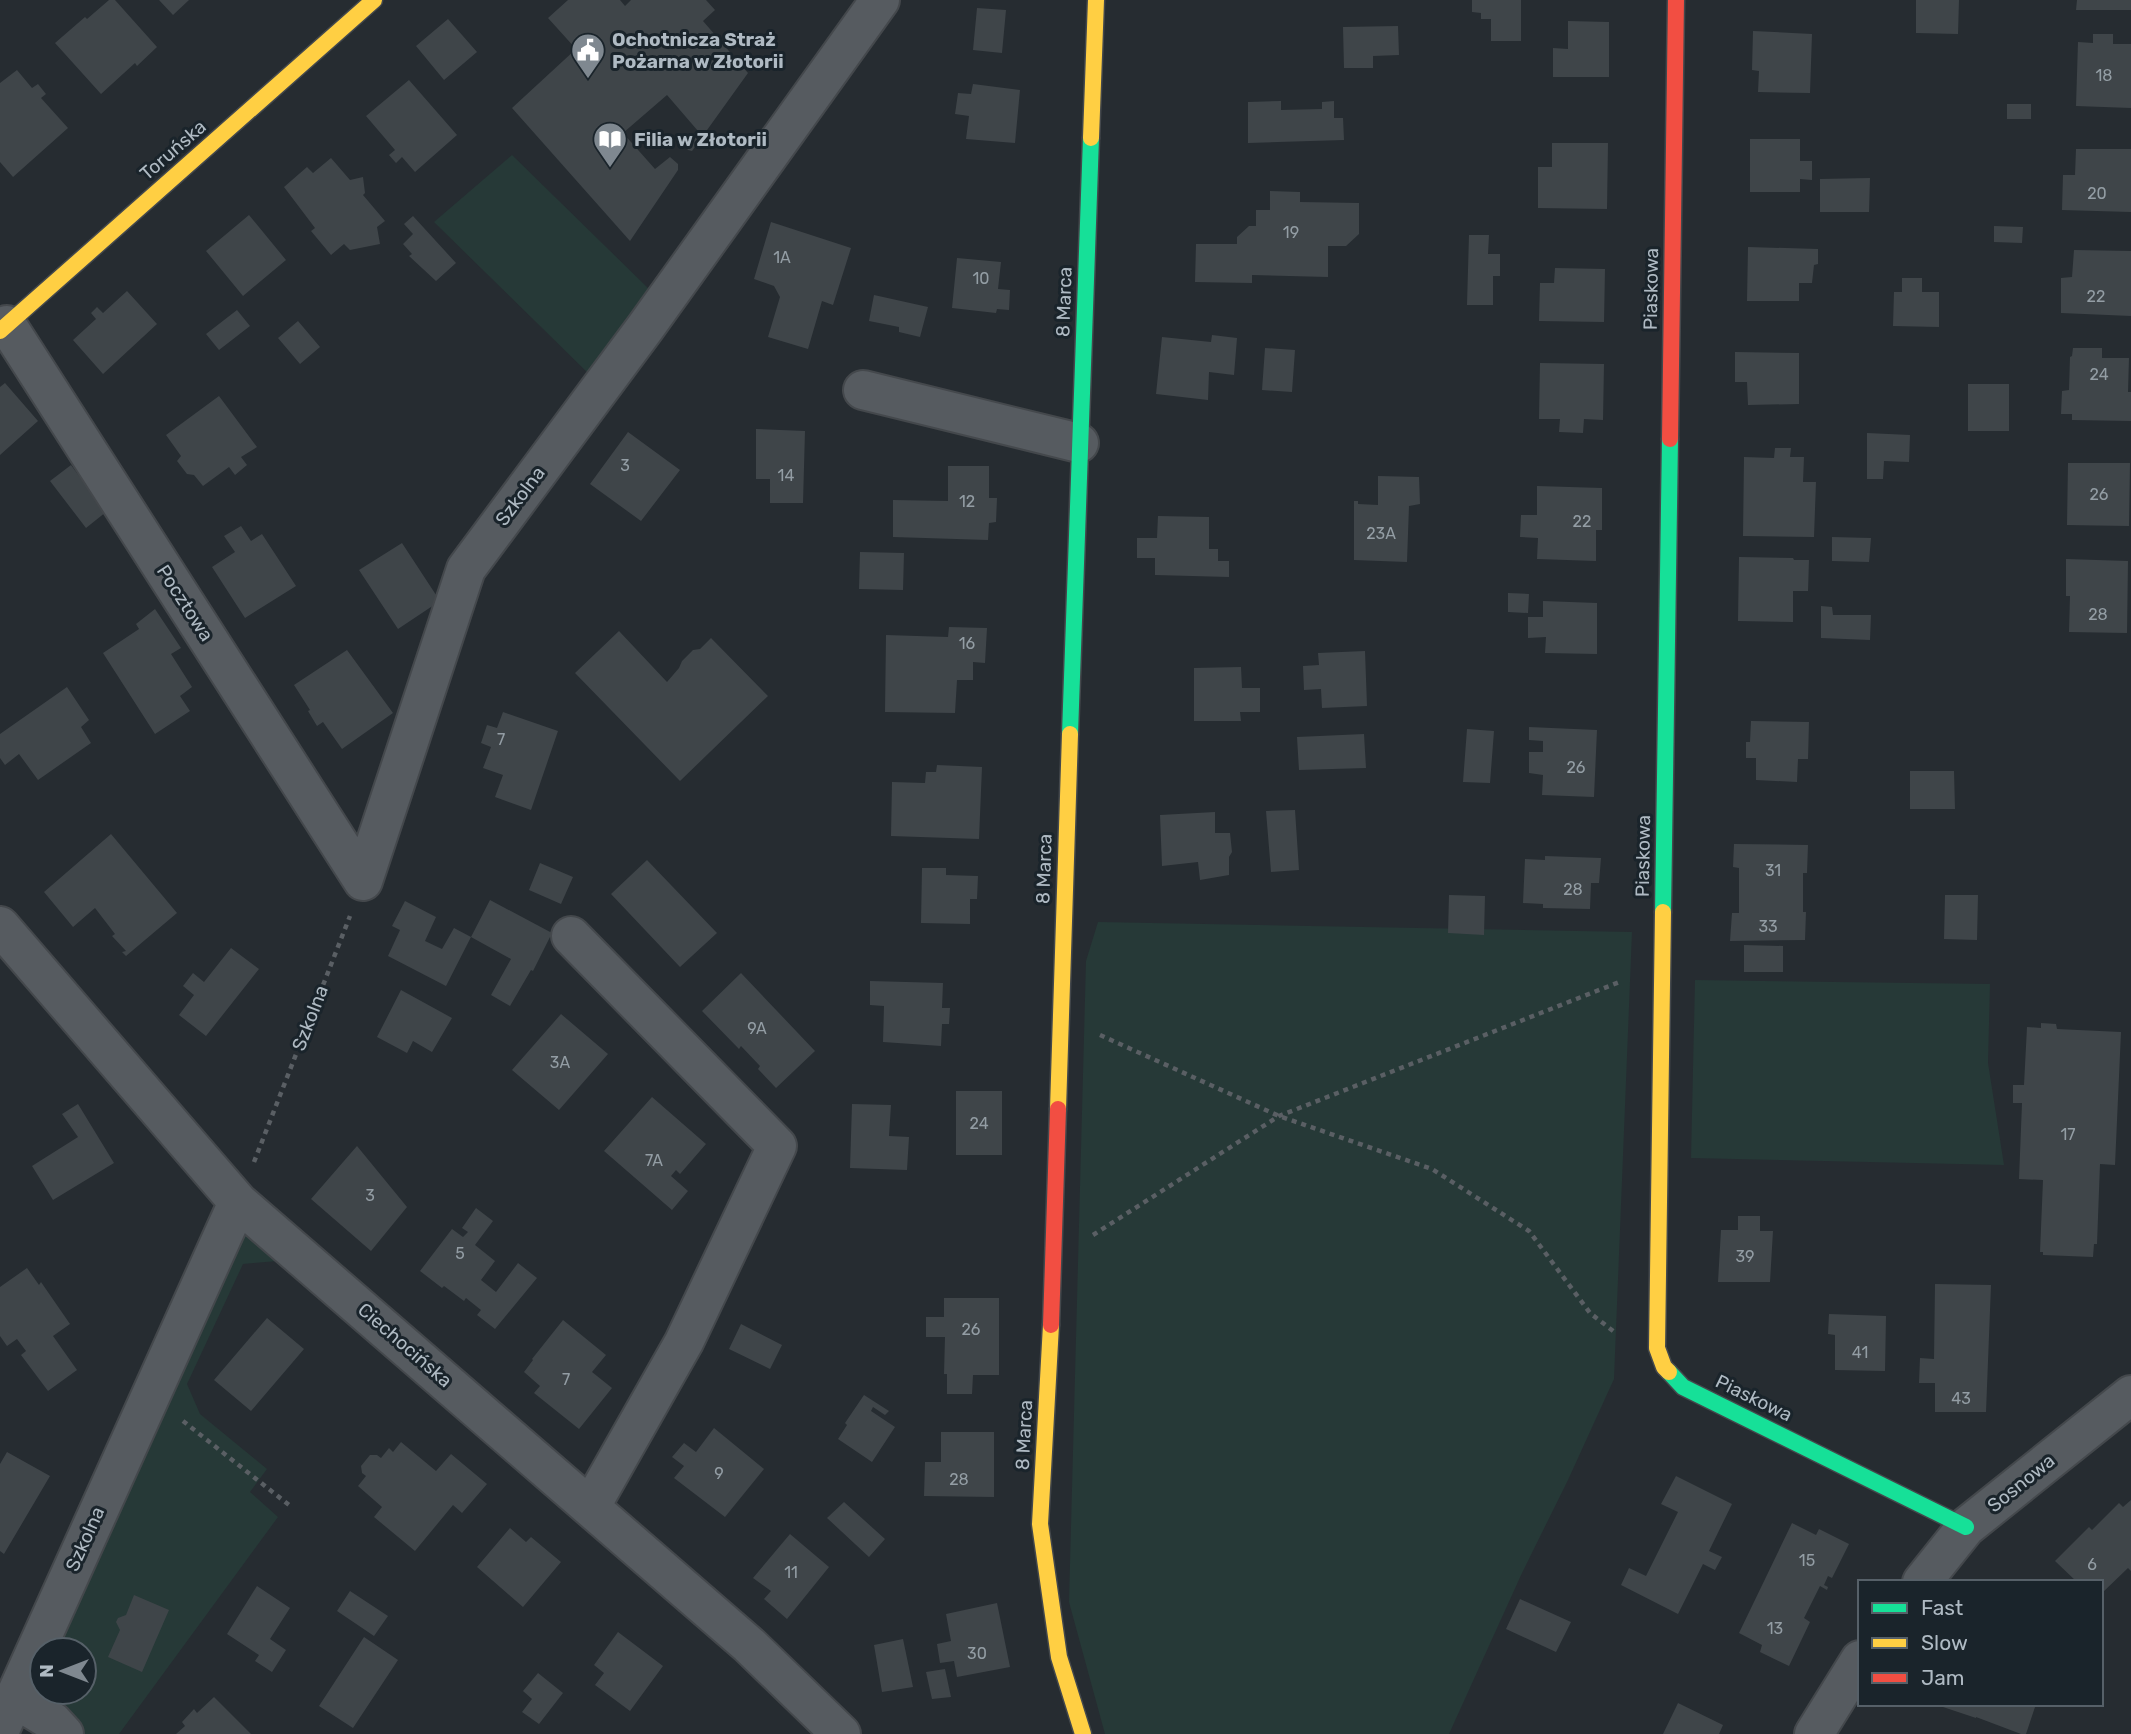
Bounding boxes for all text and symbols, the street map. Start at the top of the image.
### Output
place label: Ochotnicza Straż Pożarna w Złotorii [612,28,784,73]
public building icon: Ochotnicza Straż Pożarna w Złotorii [569,31,607,80]
house number: 18 [2095,66,2113,85]
street label: Toruńska [135,115,211,185]
library icon: Filia w Złotorii [591,120,629,169]
place label: Filia w Złotorii [634,128,767,151]
house number: 20 [2087,184,2107,203]
house number: 19 [1283,223,1299,242]
house number: 1A [773,248,791,267]
street label: Piaskowa [1639,248,1663,330]
street label: 8 Marca [1051,266,1077,338]
house number: 10 [972,269,990,288]
house number: 22 [2087,287,2105,306]
house number: 24 [2089,365,2109,384]
house number: 3 [620,456,630,475]
street label: Szkolna [490,462,550,530]
house number: 14 [778,466,794,485]
house number: 26 [2089,485,2109,504]
house number: 12 [959,492,975,511]
house number: 22 [1573,512,1591,531]
house number: 23A [1366,524,1396,543]
street label: Pocztowa [152,560,218,646]
house number: 28 [2088,605,2108,624]
house number: 16 [959,634,976,653]
house number: 7 [497,730,505,749]
house number: 26 [1566,758,1586,777]
street label: Piaskowa [1631,815,1655,897]
street label: 8 Marca [1031,833,1057,905]
house number: 31 [1765,861,1781,880]
house number: 28 [1563,880,1583,899]
house number: 33 [1758,917,1778,936]
street label: Szkolna [287,982,333,1054]
house number: 9A [747,1019,767,1038]
house number: 3A [550,1053,570,1072]
house number: 24 [969,1114,989,1133]
house number: 17 [2060,1125,2076,1144]
house number: 7A [645,1151,663,1170]
house number: 3 [365,1186,375,1205]
house number: 5 [455,1244,465,1263]
house number: 39 [1735,1247,1755,1266]
street label: Ciechocińska [353,1298,457,1392]
house number: 26 [961,1320,981,1339]
house number: 41 [1852,1343,1868,1362]
house number: 7 [562,1370,570,1389]
street label: Piaskowa [1712,1370,1796,1426]
house number: 43 [1951,1389,1971,1408]
street label: 8 Marca [1011,1399,1037,1471]
street label: Sosnowa [1983,1449,2059,1517]
house number: 9 [714,1464,724,1483]
house number: 28 [949,1470,969,1489]
street label: Szkolna [61,1503,109,1575]
house number: 15 [1799,1551,1815,1570]
house number: 6 [2087,1555,2097,1574]
house number: 11 [784,1563,798,1582]
legend [1858,1580,2103,1706]
text: Fast [1921,1595,1963,1620]
house number: 13 [1767,1619,1783,1638]
text: Slow [1921,1630,1968,1655]
north arrow [28,1636,98,1706]
house number: 30 [967,1644,987,1663]
text: N [35,1664,58,1678]
text: Jam [1921,1665,1965,1690]

